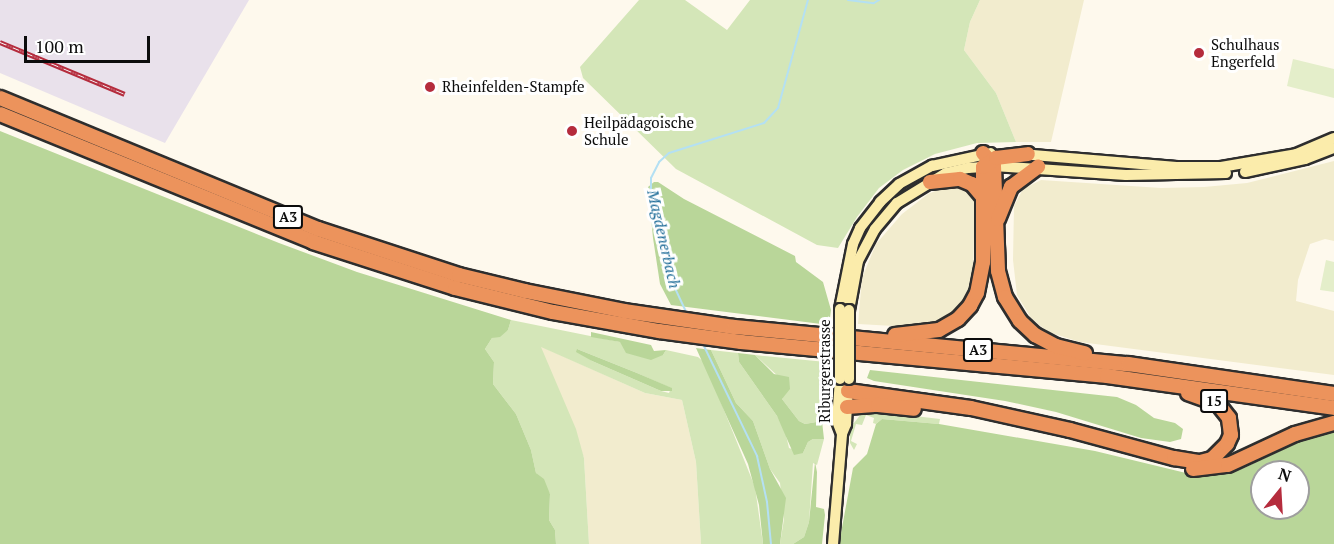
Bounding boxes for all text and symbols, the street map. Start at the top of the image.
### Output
scale bar [27,24,153,62]
text: 100 m [35,34,84,58]
place label: Schulhaus Engerfeld [1211,35,1279,70]
marker: Schulhaus Engerfeld [1192,46,1206,60]
place label: Rheinfelden-Stampfe [442,78,584,96]
marker: Rheinfelden-Stampfe [423,80,437,94]
place label: Heilpädagoische Schule [584,113,694,148]
marker: Heilpädagoische Schule [565,124,579,138]
water label: Magdenerbach [643,188,685,290]
road number: A3 [272,206,304,228]
street label: Riburgerstrasse [816,319,834,423]
road number: A3 [962,339,994,361]
road number: 15 [1199,390,1229,412]
north arrow [1250,460,1310,520]
text: N [1276,462,1294,487]

